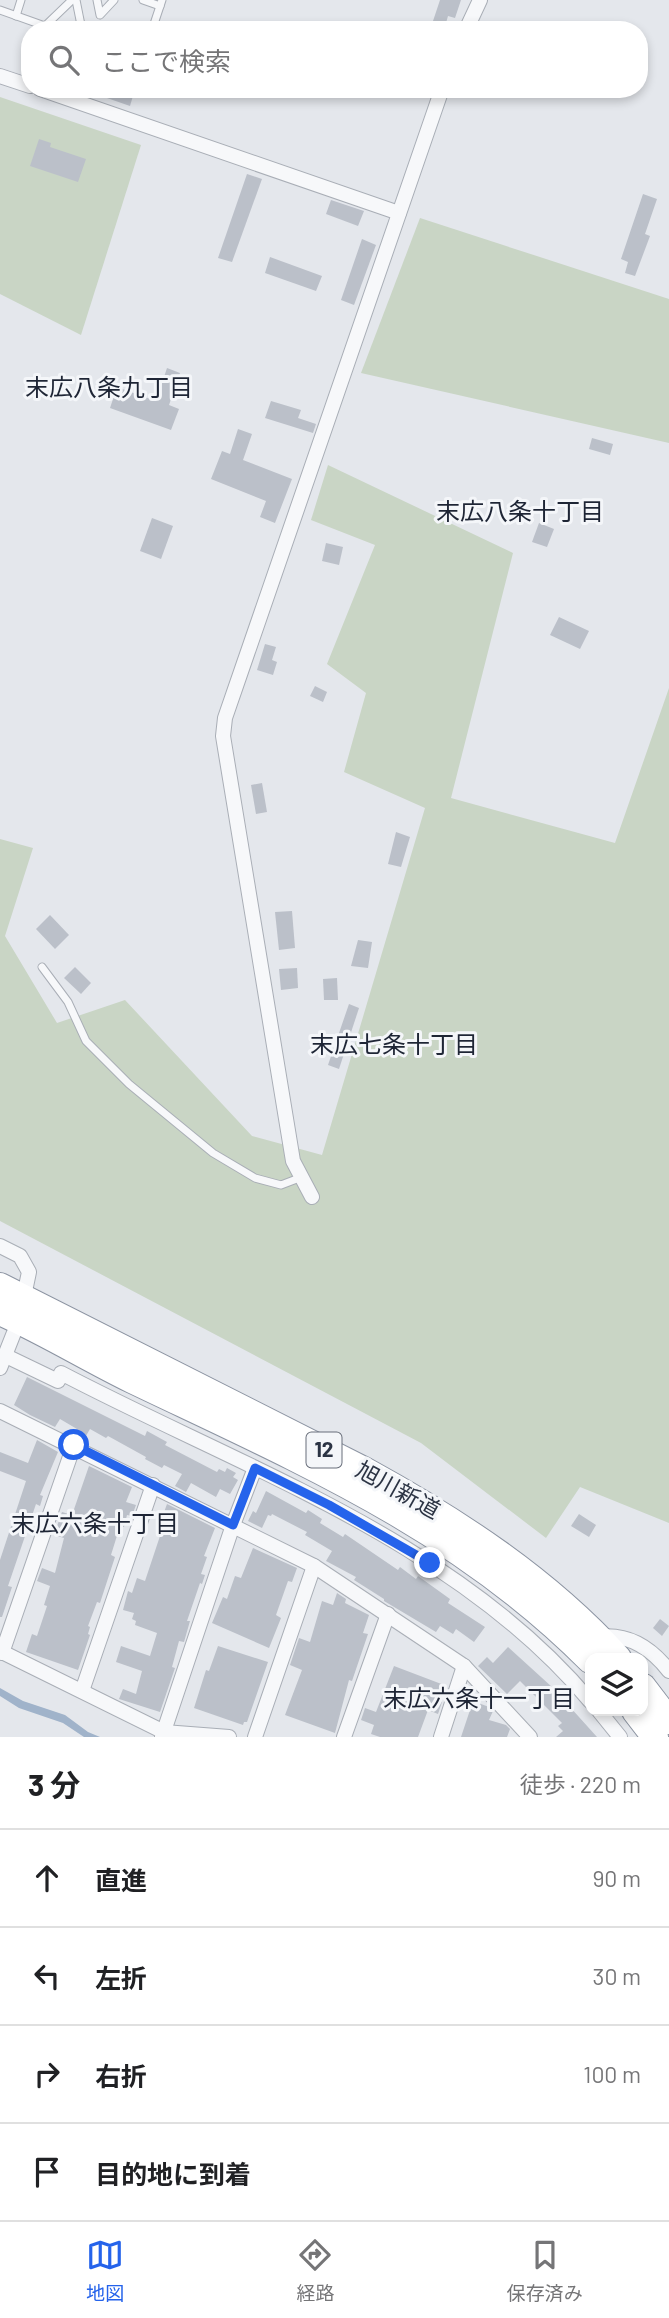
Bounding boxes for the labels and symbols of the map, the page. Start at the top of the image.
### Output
district label: 末広八条九丁目 [25,372,193,401]
district label: 末広八条十丁目 [436,496,604,525]
district label: 末広七条十丁目 [310,1029,478,1058]
route start [58,1429,89,1460]
road number: 12 [306,1432,342,1468]
street label: 旭川新道 [351,1455,446,1524]
district label: 末広六条十丁目 [11,1508,179,1537]
route end [414,1547,445,1578]
district label: 末広六条十一丁目 [383,1683,575,1712]

